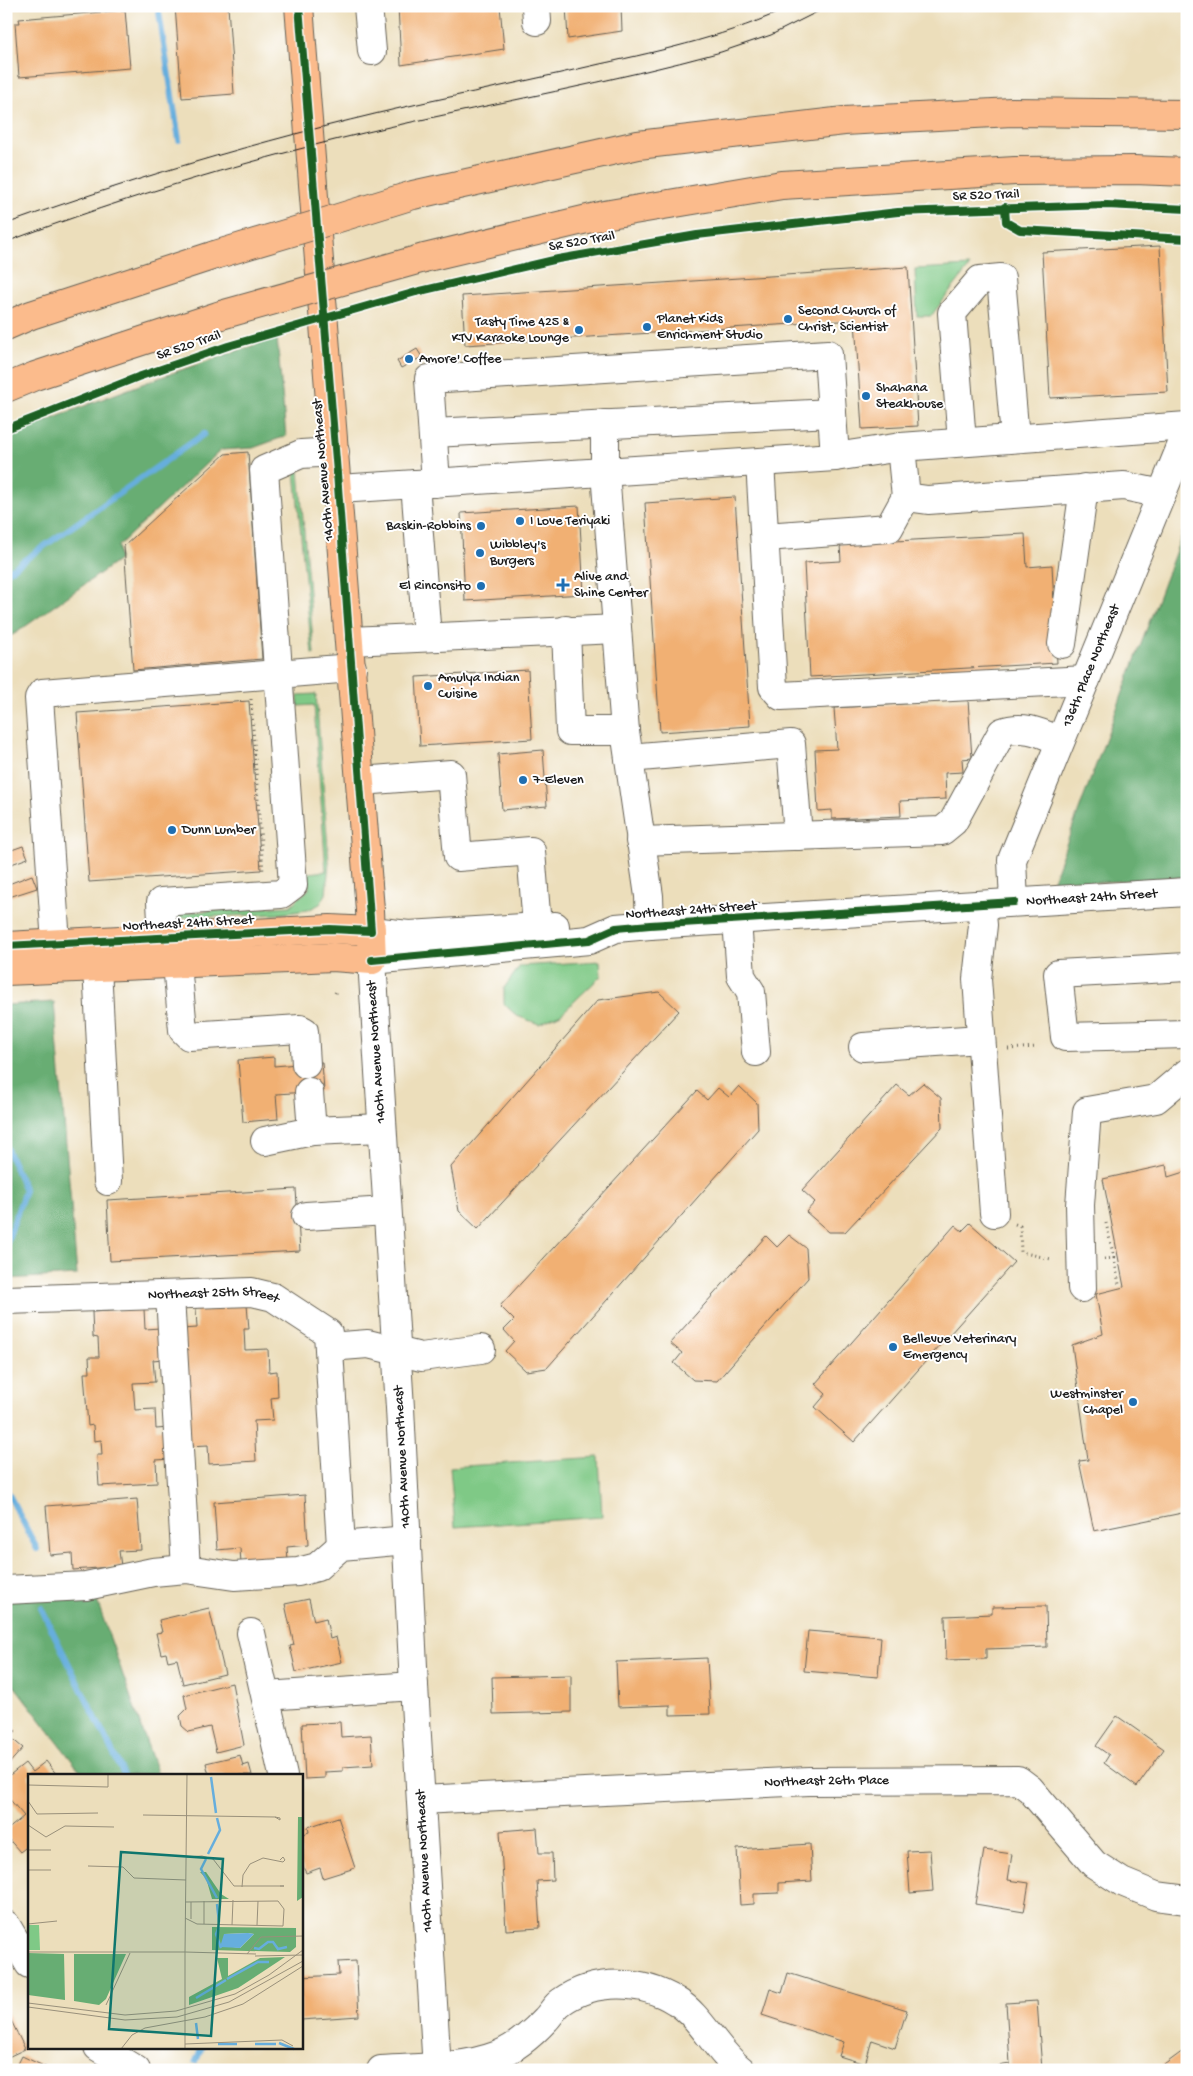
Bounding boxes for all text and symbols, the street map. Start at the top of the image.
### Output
street label: SR 520 Trail [952,186,1020,206]
street label: SR 520 Trail [548,228,616,256]
place label: Second Church of Christ, Scientist [798,303,897,336]
place label: Planet Kids Enrichment Studio [656,311,763,344]
marker: Second Church of Christ, Scientist [782,313,794,325]
place label: Tasty Time 425 & KTV Karaoke Lounge [452,314,570,347]
marker: Planet Kids Enrichment Studio [641,321,653,333]
marker: Tasty Time 425 & KTV Karaoke Lounge [573,324,585,336]
street label: SR 520 Trail [155,327,223,365]
place label: Amore' Coffee [419,351,502,368]
marker: Amore' Coffee [403,353,415,365]
place label: Shahana Steakhouse [876,380,944,413]
marker: Shahana Steakhouse [860,390,872,402]
street label: 140th Avenue Northeast [309,397,339,543]
place label: I Love Teriyaki [530,513,610,530]
marker: I Love Teriyaki [514,515,526,527]
place label: Baskin-Robbins [385,518,472,535]
marker: Baskin-Robbins [475,520,487,532]
place label: Wibbley's Burgers [489,537,546,570]
marker: Wibbley's Burgers [474,547,486,559]
place label: Alive and Shine Center [574,569,649,602]
place label: El Rinconsito [399,578,471,595]
marker: Alive and Shine Center [556,578,570,592]
marker: El Rinconsito [475,580,487,592]
street label: 136th Place Northeast [1058,601,1125,730]
place label: Amulya Indian Cuisine [438,670,520,703]
marker: Amulya Indian Cuisine [422,680,434,692]
place label: 7-Eleven [532,772,584,789]
marker: 7-Eleven [517,774,529,786]
place label: Dunn Lumber [181,822,257,839]
marker: Dunn Lumber [166,824,178,836]
street label: Northeast 24th Street [1026,885,1159,910]
street label: Northeast 24th Street [625,898,758,924]
street label: Northeast 24th Street [122,912,255,936]
street label: 140th Avenue Northeast [363,979,391,1125]
street label: Northeast 25th Street [148,1283,284,1308]
place label: Bellevue Veterinary Emergency [902,1331,1016,1364]
marker: Bellevue Veterinary Emergency [887,1341,899,1353]
street label: 140th Avenue Northeast [391,1384,415,1530]
place label: Westminster Chapel [1050,1386,1124,1419]
marker: Westminster Chapel [1127,1396,1139,1408]
street label: Northeast 26th Place [764,1772,890,1792]
inset map [28,1774,302,2048]
street label: 140th Avenue Northeast [413,1788,437,1934]

